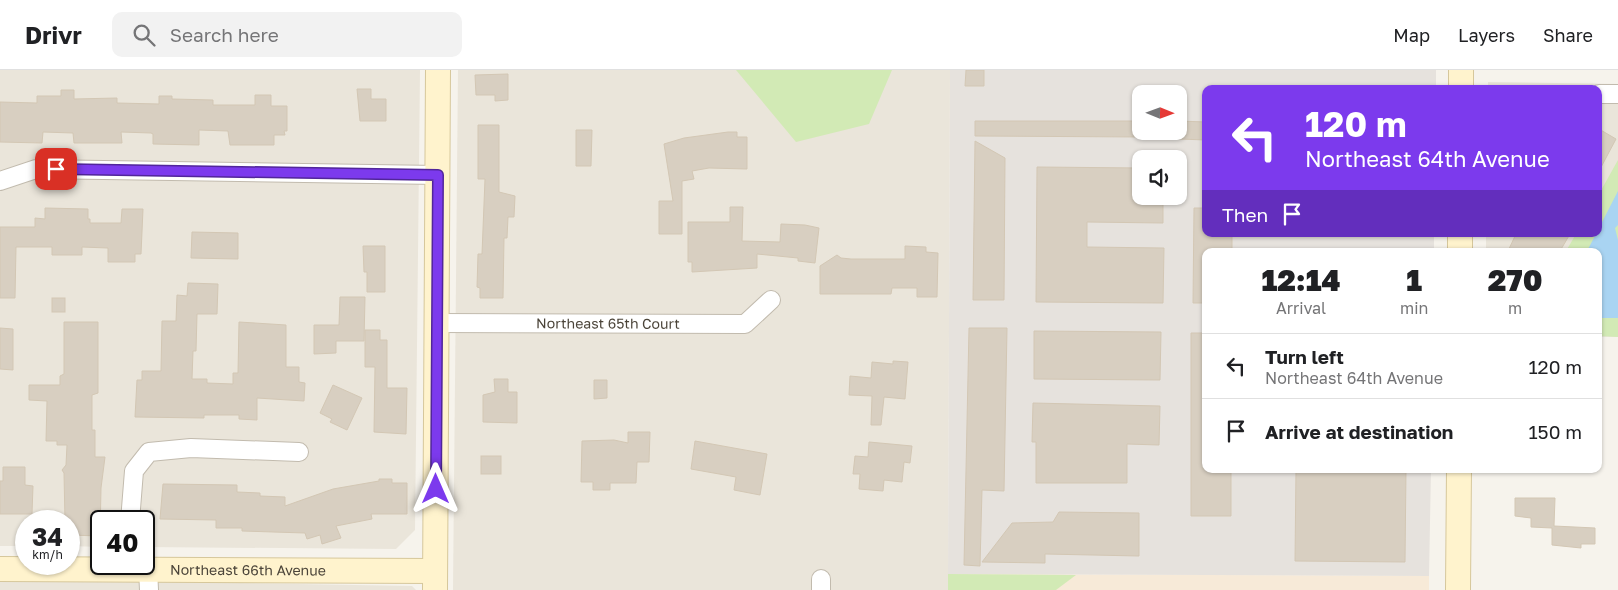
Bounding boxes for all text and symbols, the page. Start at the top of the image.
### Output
search box [112,12,462,57]
text: Drivr [25,20,82,49]
icon: search [130,21,158,49]
text: Search here [170,23,279,46]
text: Map [1393,24,1430,46]
text: Layers [1458,24,1515,46]
text: Share [1543,24,1593,46]
north arrow [1132,85,1188,140]
map controls [1132,85,1187,205]
text: 120 m [1305,103,1407,145]
icon: left [1222,105,1287,170]
text: Northeast 64th Avenue [1305,145,1550,172]
pin [35,148,77,190]
button: sound [1132,150,1187,205]
icon: arrive [42,155,70,183]
icon: arrive [1278,200,1306,228]
text: Then [1222,203,1268,226]
text: 12:14 [1261,262,1341,298]
text: 1 [1406,262,1422,298]
text: 270 [1488,262,1543,298]
text: Arrival [1276,298,1326,318]
text: min [1400,298,1428,318]
text: m [1508,298,1522,318]
street label: Northeast 65th Court [536,314,680,332]
text: Turn left [1265,345,1344,368]
icon: left [1222,352,1250,380]
text: 120 m [1528,355,1582,378]
text: Northeast 64th Avenue [1265,368,1443,388]
icon: arrive [1222,417,1250,445]
text: Arrive at destination [1265,420,1453,443]
text: 150 m [1528,420,1582,443]
position arrow [409,462,461,514]
speed limit sign: 40 [90,510,155,575]
text: 34 [32,521,63,552]
text: km/h [32,547,63,562]
street label: Northeast 66th Avenue [170,561,326,578]

